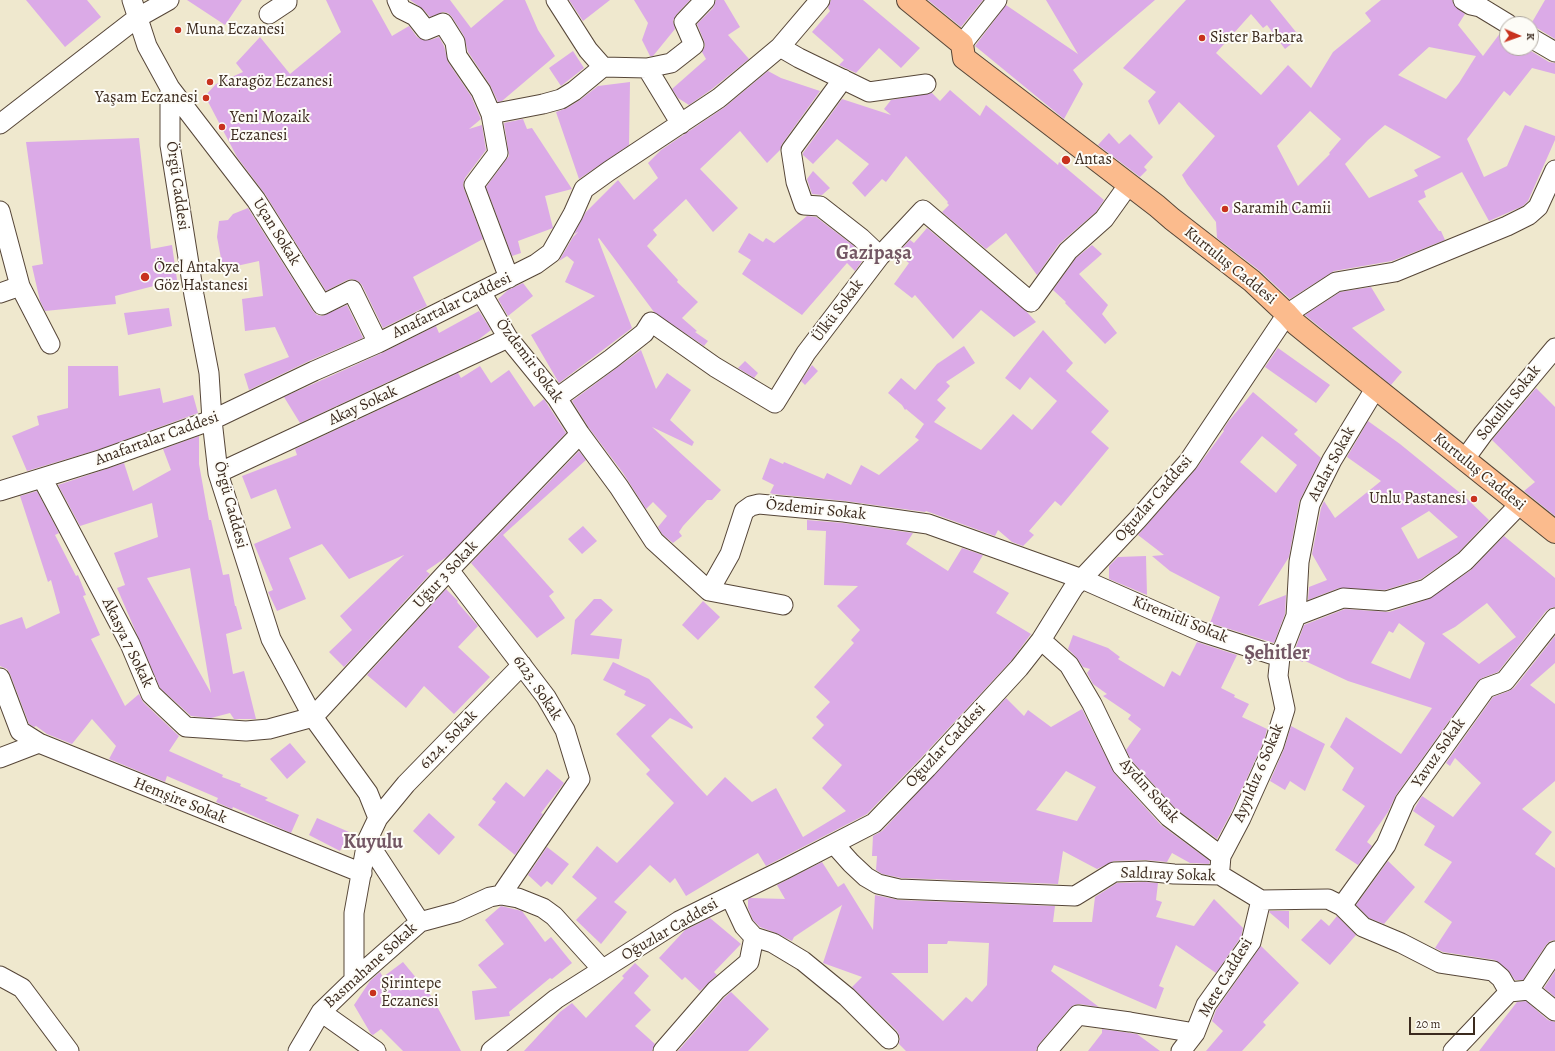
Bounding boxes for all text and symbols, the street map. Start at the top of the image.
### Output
north arrow [1499,16,1539,56]
place label: Muna Eczanesi [186,20,285,40]
marker: Muna Eczanesi [173,25,183,35]
place label: Sister Barbara [1210,28,1303,48]
marker: Sister Barbara [1197,33,1207,43]
text: K [1523,33,1538,40]
place label: Karagöz Eczanesi [218,72,333,92]
marker: Karagöz Eczanesi [205,77,215,87]
place label: Yaşam Eczanesi [95,88,198,108]
marker: Yaşam Eczanesi [201,93,211,103]
place label: Yeni Mozaik Eczanesi [230,108,310,146]
marker: Yeni Mozaik Eczanesi [217,122,227,132]
street label: Örgü Caddesi [161,140,193,232]
place label: Antas [1075,150,1112,170]
marker: Antas [1060,154,1072,166]
street label: Uçan Sokak [248,195,304,269]
place label: Saramih Camii [1233,199,1331,219]
marker: Saramih Camii [1220,204,1230,214]
street label: Kurtuluş Caddesi [1180,223,1280,309]
district label: Gazipaşa [836,242,912,266]
place label: Özel Antakya Göz Hastanesi [154,258,248,296]
street label: Anafartalar Caddesi [389,269,515,343]
marker: Özel Antakya Göz Hastanesi [139,271,151,283]
street label: Ülkü Sokak [808,276,868,346]
street label: Özdemir Sokak [491,315,567,407]
street label: Sokullu Sokak [1473,361,1545,445]
street label: Akay Sokak [326,382,400,430]
street label: Anafartalar Caddesi [93,408,221,470]
street label: Atalar Sokak [1304,423,1360,505]
street label: Kurtuluş Caddesi [1429,429,1529,515]
street label: Oğuzlar Caddesi [1111,452,1197,546]
street label: Örgü Caddesi [209,459,251,551]
place label: Unlu Pastanesi [1369,489,1466,509]
marker: Unlu Pastanesi [1469,494,1479,504]
street label: Özdemir Sokak [765,495,867,525]
street label: Uğur 3 Sokak [410,537,482,613]
street label: Kiremitli Sokak [1129,592,1231,648]
street label: Akasya 7 Sokak [97,595,157,691]
district label: Şehitler [1244,642,1310,666]
street label: 6123. Sokak [508,652,566,724]
street label: Oğuzlar Caddesi [902,700,990,792]
street label: 6124. Sokak [416,706,482,774]
street label: Yavuz Sokak [1408,715,1470,791]
street label: Ayyıldız 6 Sokak [1230,721,1288,825]
street label: Aydın Sokak [1115,755,1183,827]
street label: Hemşire Sokak [131,774,229,828]
district label: Kuyulu [343,831,403,855]
street label: Saldıray Sokak [1120,864,1216,886]
street label: Oğuzlar Caddesi [618,895,722,965]
street label: Basmahane Sokak [321,919,421,1013]
street label: Mete Caddesi [1195,935,1257,1021]
place label: Şirintepe Eczanesi [381,974,441,1012]
marker: Şirintepe Eczanesi [368,988,378,998]
scale bar [1411,1009,1477,1035]
text: 20 m [1416,1016,1440,1032]

